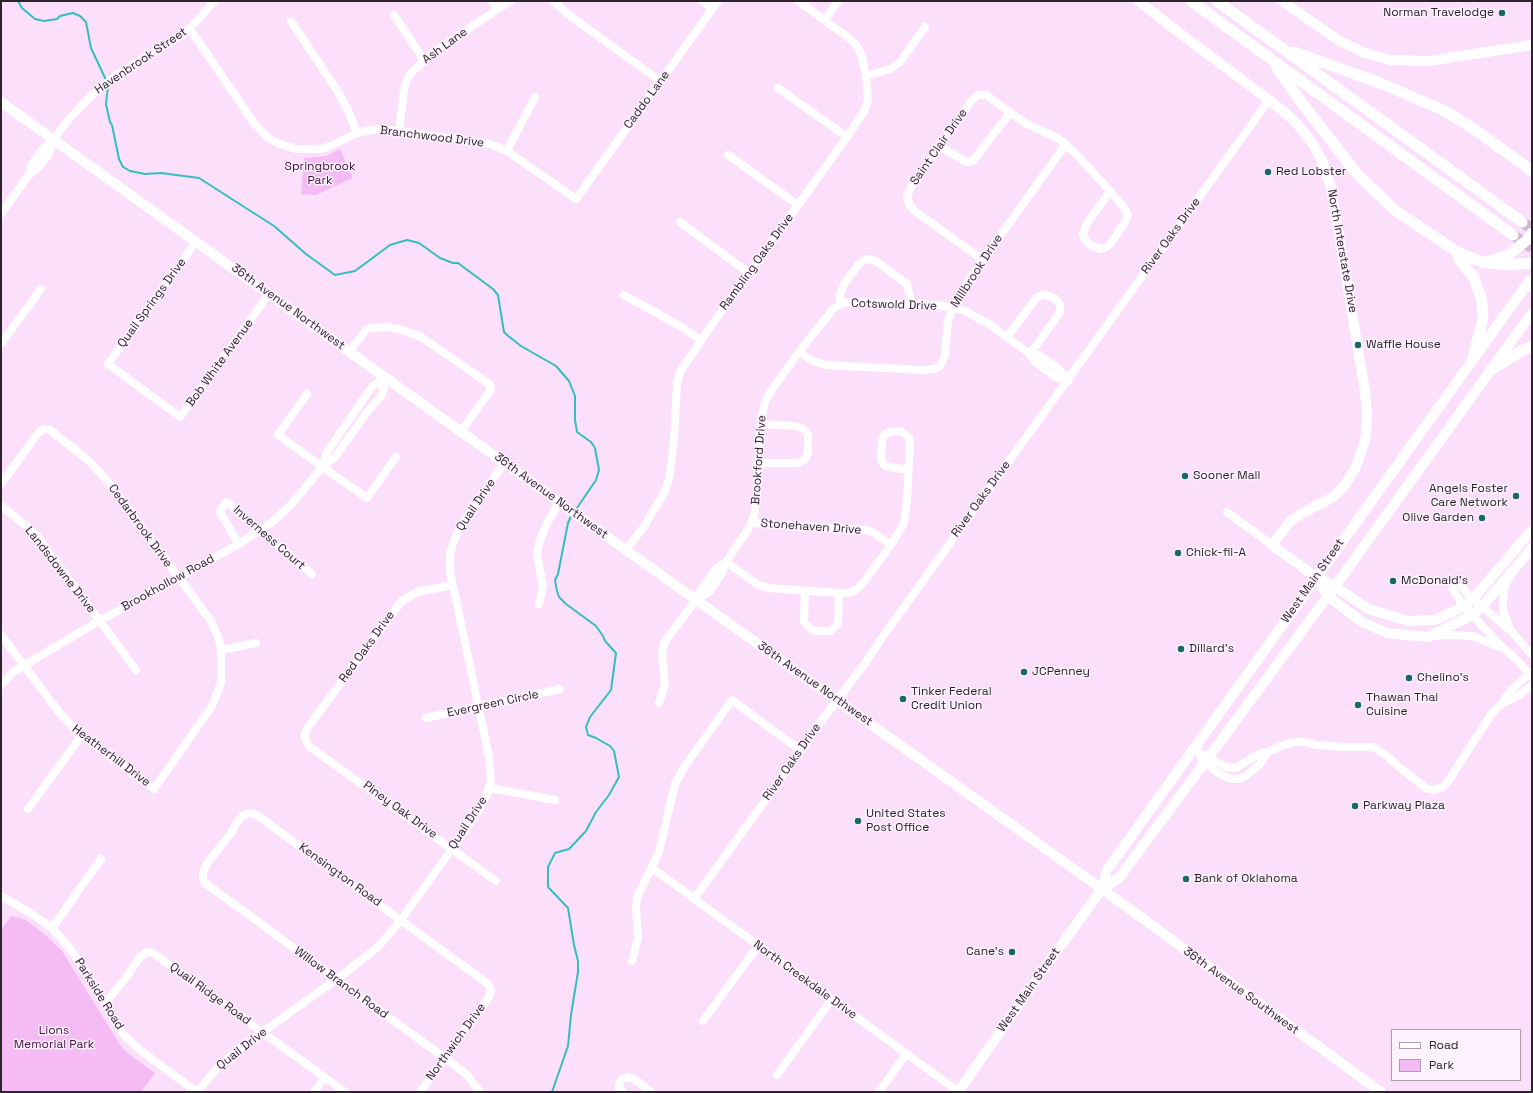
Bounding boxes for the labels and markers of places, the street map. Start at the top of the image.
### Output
place label: Norman Travelodge [1383,6,1494,20]
marker: Norman Travelodge [1497,8,1507,18]
place label: Red Lobster [1276,165,1346,179]
marker: Red Lobster [1263,167,1273,177]
place label: Waffle House [1366,338,1441,352]
marker: Waffle House [1353,340,1363,350]
place label: Sooner Mall [1193,469,1260,483]
marker: Sooner Mall [1180,471,1190,481]
place label: Angels Foster Care Network [1429,482,1508,510]
marker: Angels Foster Care Network [1511,491,1521,501]
place label: Olive Garden [1402,511,1474,525]
marker: Olive Garden [1477,513,1487,523]
place label: Chick-fil-A [1186,546,1246,560]
marker: Chick-fil-A [1173,548,1183,558]
place label: McDonald's [1401,574,1468,588]
marker: McDonald's [1388,576,1398,586]
place label: Dillard's [1189,642,1234,656]
marker: Dillard's [1176,644,1186,654]
place label: JCPenney [1032,665,1090,679]
marker: JCPenney [1019,667,1029,677]
place label: Chelino's [1417,671,1469,685]
marker: Chelino's [1404,673,1414,683]
place label: Tinker Federal Credit Union [911,685,992,713]
place label: Thawan Thai Cuisine [1366,691,1438,719]
marker: Tinker Federal Credit Union [898,694,908,704]
marker: Thawan Thai Cuisine [1353,700,1363,710]
place label: Parkway Plaza [1363,799,1445,813]
marker: Parkway Plaza [1350,801,1360,811]
place label: United States Post Office [866,807,946,835]
marker: United States Post Office [853,816,863,826]
place label: Bank of Oklahoma [1194,872,1298,886]
marker: Bank of Oklahoma [1181,874,1191,884]
place label: Cane's [966,945,1004,959]
marker: Cane's [1007,947,1017,957]

